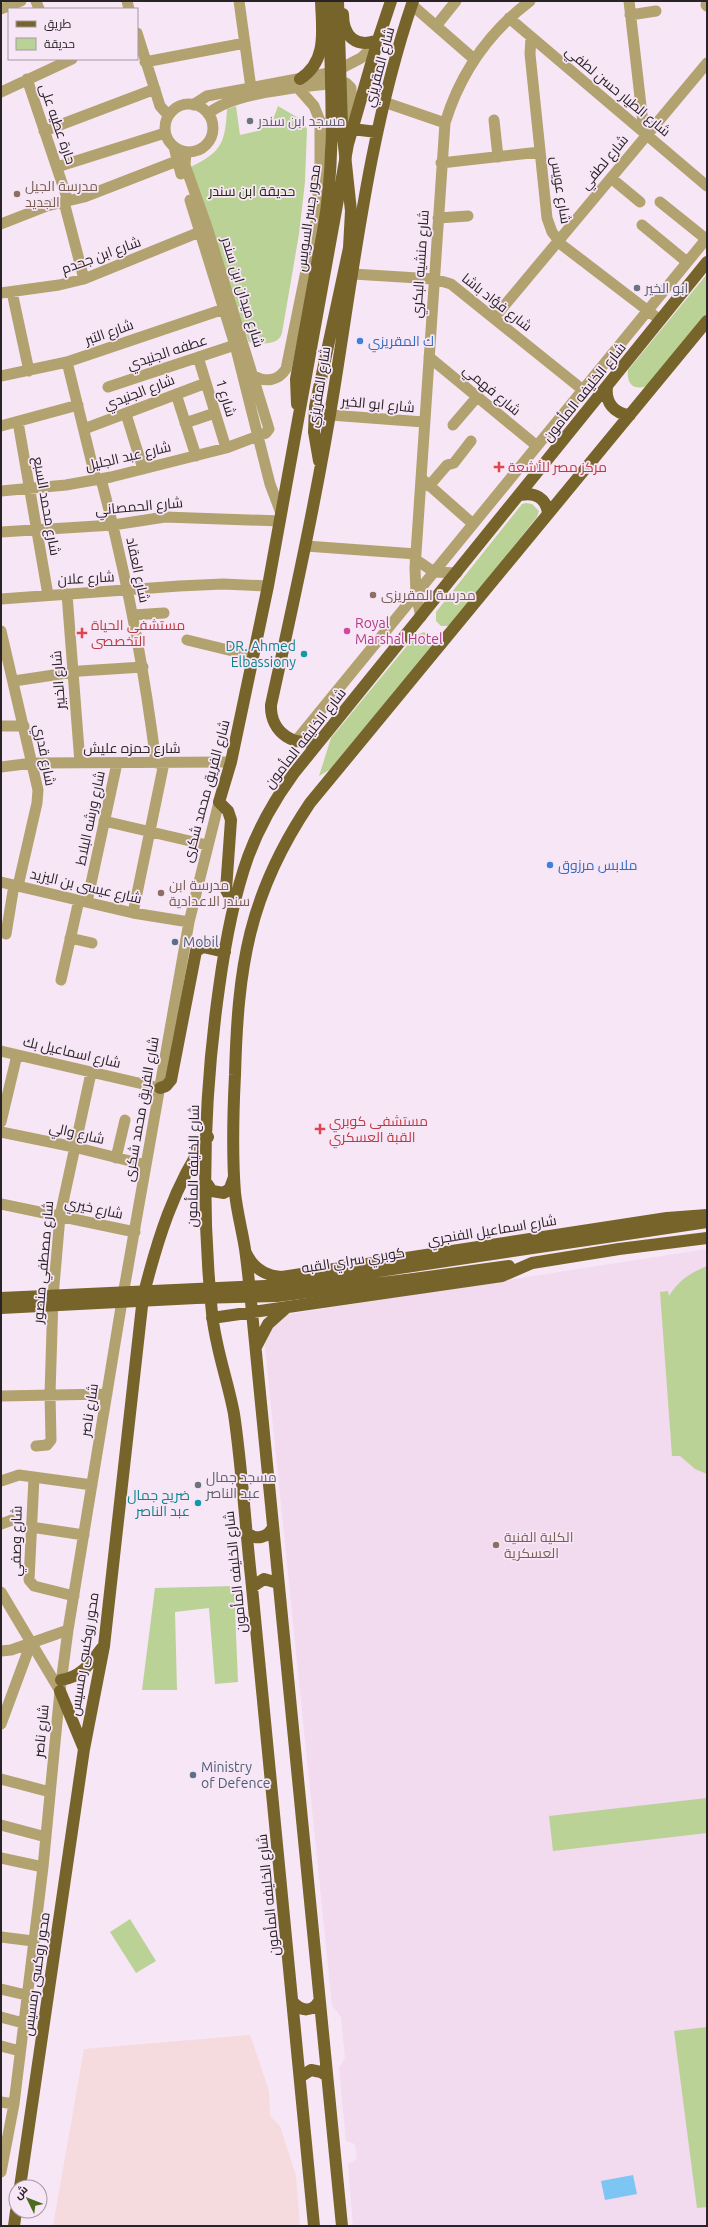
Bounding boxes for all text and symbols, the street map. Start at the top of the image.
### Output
legend [8,8,138,60]
text: طريق [44,17,72,31]
street label: شارع المقريزي [361,25,401,110]
text: حديقة [44,37,75,51]
street label: شارع الطيار حسن لطفي [560,43,674,143]
street label: حارة عطيه على [37,82,79,166]
place label: مسجد ابن سندر [257,113,346,129]
marker: مسجد ابن سندر [245,116,255,126]
street label: شارع لطفي [577,132,634,195]
street label: شارع عويس [547,155,574,225]
street label: محور جسر السويس [293,163,323,273]
place label: مدرسة الجيل الجديد [25,178,98,210]
park label: حديقة ابن سندر [208,183,295,199]
marker: مدرسة الجيل الجديد [12,189,22,199]
street label: شارع منشيه البكري [408,209,436,319]
street label: شارع ابن جحدم [59,233,144,279]
street label: شارع ميدان ابن سندر [217,234,267,349]
street label: شارع فؤاد باشا [458,270,535,335]
place label: ابو الخير [644,280,688,296]
marker: ابو الخير [632,283,642,293]
street label: شارع التبر [82,316,136,349]
street label: عطفه الجنيدي [125,332,210,376]
place label: ك المقريزي [368,333,434,353]
marker: ك المقريزي [355,336,365,346]
street label: شارع الخليفه المأمون [538,339,630,445]
street label: شارع المقريزي [305,345,337,429]
street label: شارع فهمي [458,361,524,422]
street label: شارع الجنيدي [101,371,178,417]
street label: شارع 1 [212,377,239,419]
street label: شارع ابو الخير [340,393,415,416]
street label: شارع عبد الجليل [83,438,173,475]
street label: شارع محمد السبع [29,455,64,557]
place label: مركز مصر للأشعة [508,459,607,475]
marker: مركز مصر للأشعة [493,461,505,473]
street label: شارع الحمصاني [94,494,184,522]
street label: شارع العقاد [122,536,153,604]
street label: شارع علان [57,569,115,588]
place label: مدرسة المقريزى [381,587,476,603]
marker: مدرسة المقريزى [368,590,378,600]
place label: Royal Marshal Hotel [355,615,443,647]
place label: مستشفى الحياة التخصصى [91,617,185,649]
marker: Royal Marshal Hotel [342,626,352,636]
marker: مستشفى الحياة التخصصى [76,627,88,639]
place label: DR. Ahmed Elbassiony [225,638,296,670]
marker: DR. Ahmed Elbassiony [299,649,309,659]
street label: شارع الخبير [48,650,69,711]
street label: شارع الخليفه المأمون [260,684,350,792]
street label: شارع الفريق محمد شكرى [179,718,234,864]
street label: شارع قدري [27,723,59,788]
street label: شارع حمزه عليش [83,740,181,757]
street label: شارع ورشه البلاط [72,769,109,867]
place label: ملابس مرزوق [558,857,637,874]
marker: ملابس مرزوق [545,860,555,870]
street label: شارع عيسى بن اليزيد [28,865,143,908]
place label: مدرسة ابن سندر الاعدادية [169,877,250,909]
marker: مدرسة ابن سندر الاعدادية [156,888,166,898]
place label: Mobil [183,934,219,950]
marker: Mobil [170,937,180,947]
street label: شارع اسماعيل بك [21,1033,122,1072]
street label: شارع الفريق محمد شكرى [120,1035,163,1183]
street label: شارع الخليفه المأمون [183,1105,203,1227]
place label: مستشفى كوبري القبة العسكري [329,1113,428,1149]
street label: شارع والي [47,1119,106,1151]
marker: مستشفى كوبري القبة العسكري [314,1123,326,1135]
street label: شارع خيري [63,1194,125,1226]
street label: شارع مصطفي منصور [30,1200,60,1325]
street label: شارع اسماعيل الفنجري [426,1212,558,1252]
street label: كوبري سراي القبه [300,1244,406,1280]
street label: شارع ناصر [77,1382,102,1439]
place label: مسجد جمال عبد الناصر [205,1469,277,1501]
marker: مسجد جمال عبد الناصر [193,1480,203,1490]
place label: ضريح جمال عبد الناصر [127,1487,190,1519]
marker: ضريح جمال عبد الناصر [193,1498,203,1508]
street label: شارع وصفي [7,1505,29,1577]
street label: شارع الخليفه المأمون [220,1510,250,1634]
place label: الكلية الفنية العسكرية [504,1529,573,1561]
marker: الكلية الفنية العسكرية [491,1540,501,1550]
street label: محور روكسى رمسيس [66,1591,102,1717]
street label: شارع ناصر [30,1704,53,1759]
place label: Ministry of Defence [201,1759,271,1791]
marker: Ministry of Defence [188,1770,198,1780]
street label: شارع الخليفه المأمون [253,1833,283,1957]
street label: محور روكسى رمسيس [19,1911,53,2037]
north arrow [8,2179,48,2219]
text: ش [11,2183,31,2202]

